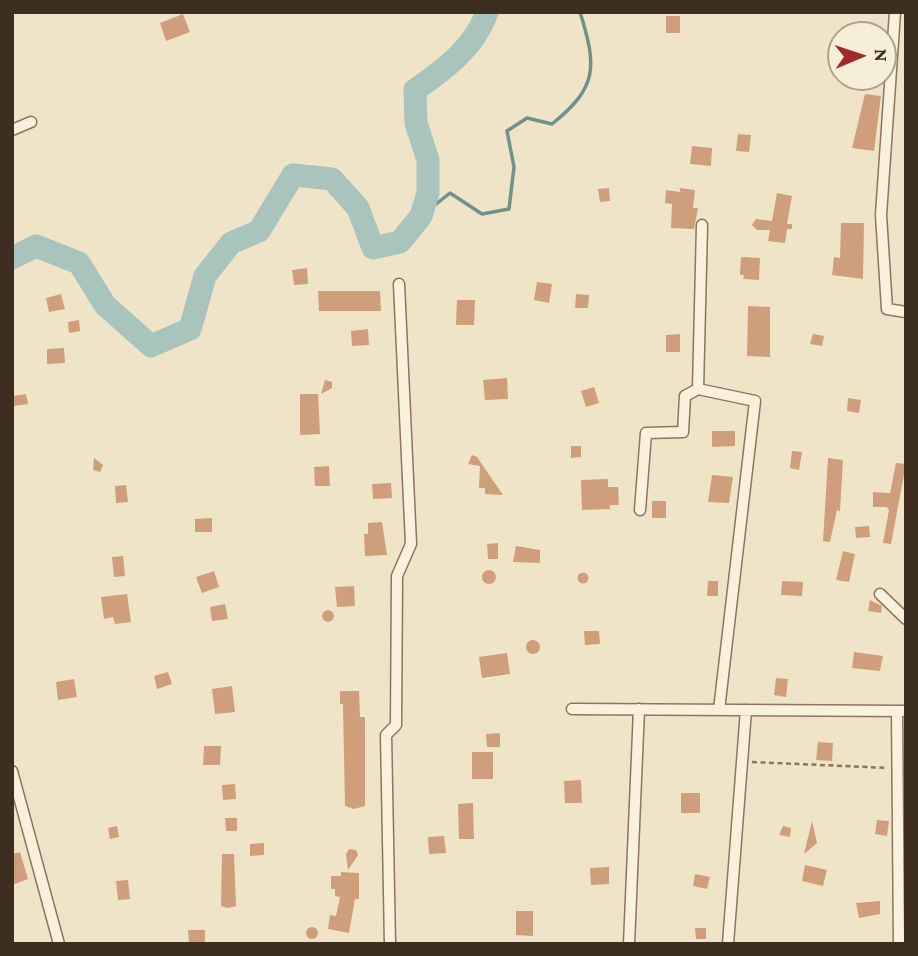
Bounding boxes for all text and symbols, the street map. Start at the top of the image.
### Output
north arrow [827,21,897,91]
text: N [871,48,892,62]

